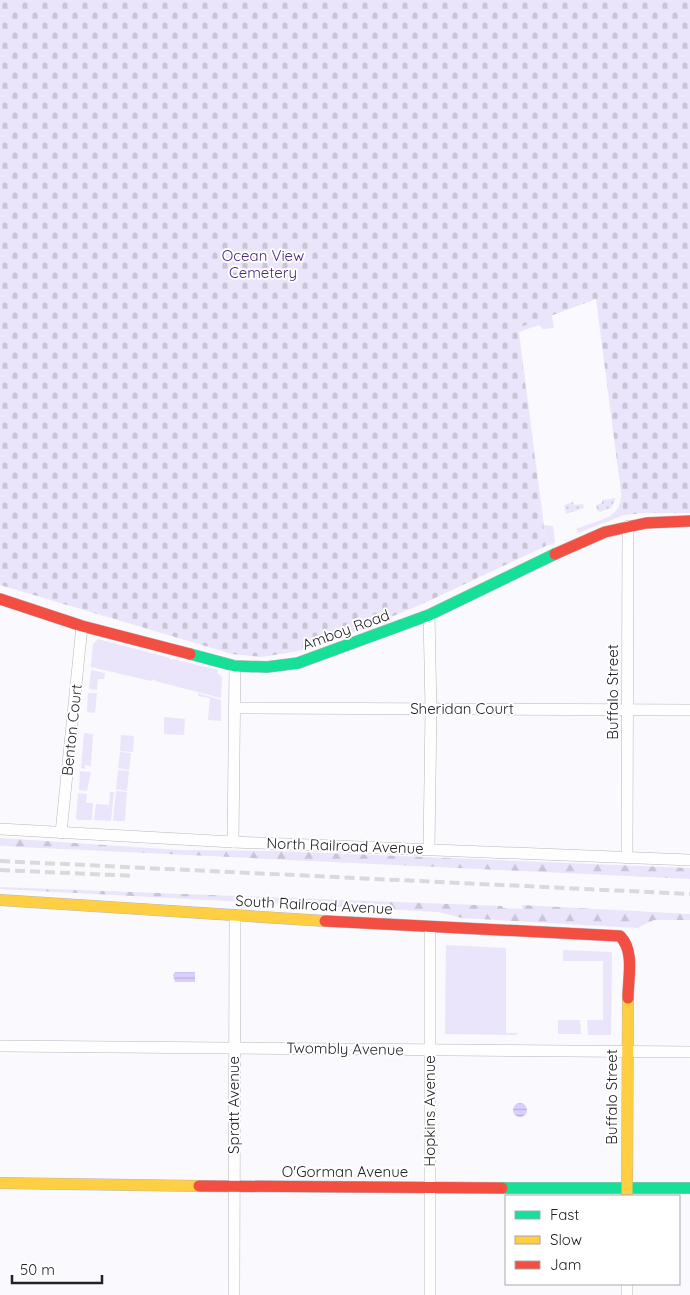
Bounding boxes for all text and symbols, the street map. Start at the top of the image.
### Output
park label: Ocean View Cemetery [222,246,304,282]
street label: Amboy Road [300,605,392,654]
street label: Buffalo Street [603,644,622,740]
street label: Benton Court [57,683,86,777]
street label: Sheridan Court [410,699,514,718]
street label: North Railroad Avenue [266,833,424,858]
street label: South Railroad Avenue [235,891,393,918]
street label: Twombly Avenue [286,1038,404,1059]
street label: Buffalo Street [602,1049,621,1145]
street label: Hopkins Avenue [420,1055,439,1167]
street label: Spratt Avenue [224,1056,243,1154]
street label: O'Gorman Avenue [282,1162,408,1181]
legend [505,1195,680,1285]
text: Fast [550,1205,579,1224]
text: Slow [550,1230,582,1249]
scale bar [12,1252,102,1284]
text: Jam [550,1255,581,1274]
text: 50 m [20,1260,55,1279]

